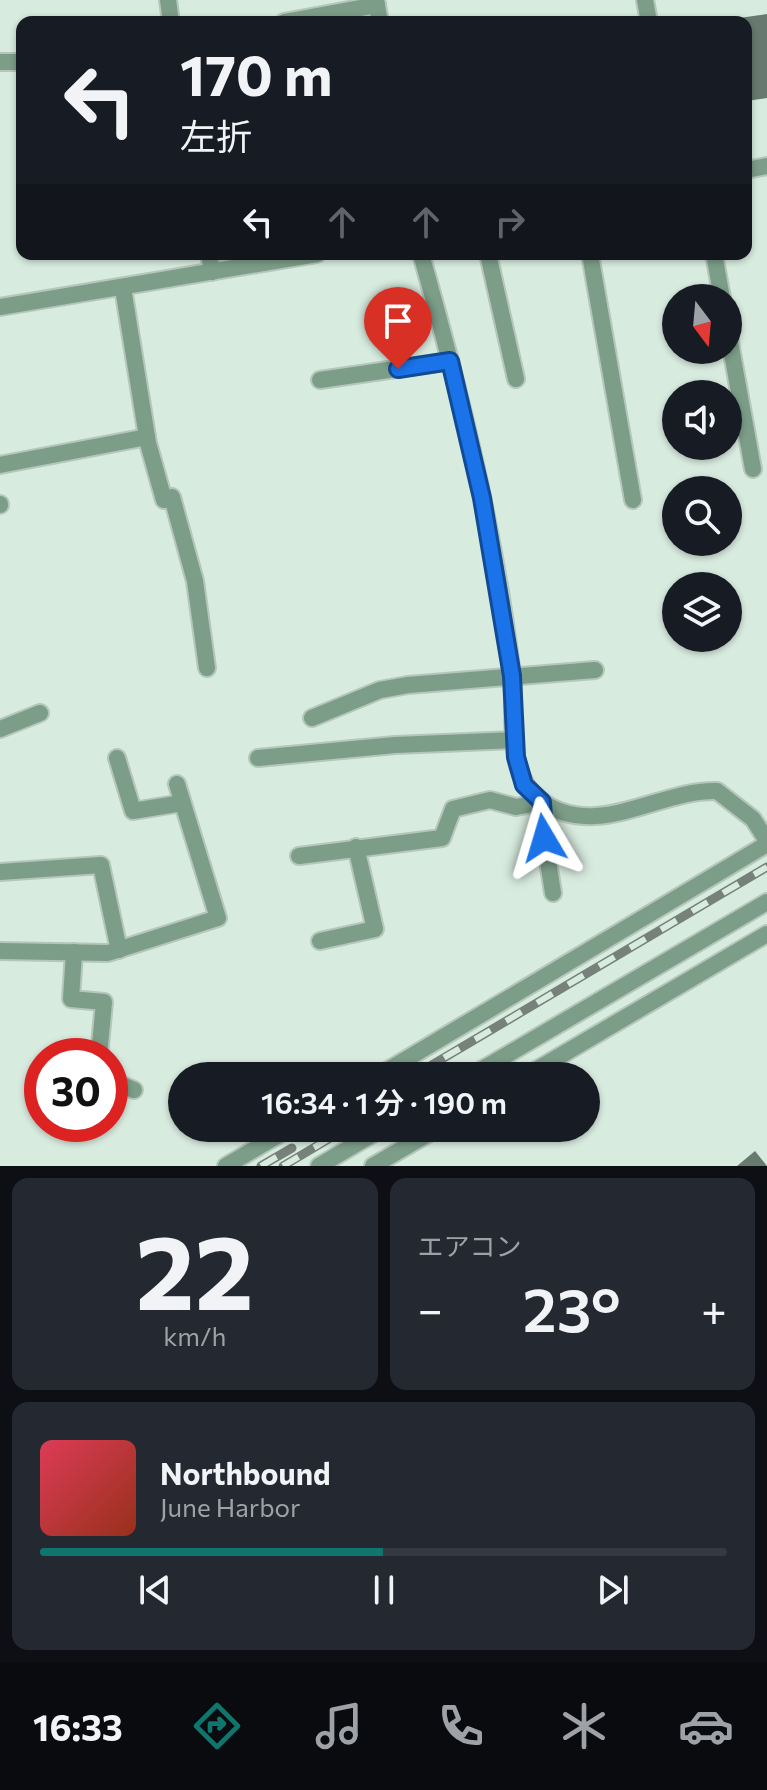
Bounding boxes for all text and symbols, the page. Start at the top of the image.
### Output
text: 170 m [180,39,333,108]
icon: left [48,48,152,152]
text: 左折 [180,113,252,157]
icon: left [236,200,280,244]
icon: ahead [320,200,364,244]
icon: ahead [404,200,448,244]
icon: right [488,200,532,244]
north arrow [662,284,742,364]
map controls [662,284,742,652]
pin [364,287,432,369]
icon: arrive [376,299,420,343]
button: sound [662,380,742,460]
button: search [662,476,742,556]
button: layers [662,572,742,652]
position arrow [502,796,586,880]
speed limit sign: 30 [24,1038,128,1142]
text: 16:34 · 1 分 · 190 m [261,1083,507,1120]
text: 22 [136,1204,254,1331]
text: エアコン [418,1230,522,1261]
text: 23° [523,1271,621,1344]
text: − [418,1281,443,1335]
text: + [701,1281,727,1335]
text: km/h [163,1320,226,1351]
text: Northbound [160,1454,331,1491]
text: June Harbor [160,1491,300,1522]
icon: previous [133,1568,177,1612]
icon: pause [362,1568,406,1612]
icon: next [591,1568,635,1612]
icon: directions [189,1698,245,1754]
icon: music [311,1698,367,1754]
icon: phone [433,1698,489,1754]
icon: climate [556,1698,612,1754]
icon: car [678,1698,734,1754]
text: 16:33 [33,1704,123,1748]

